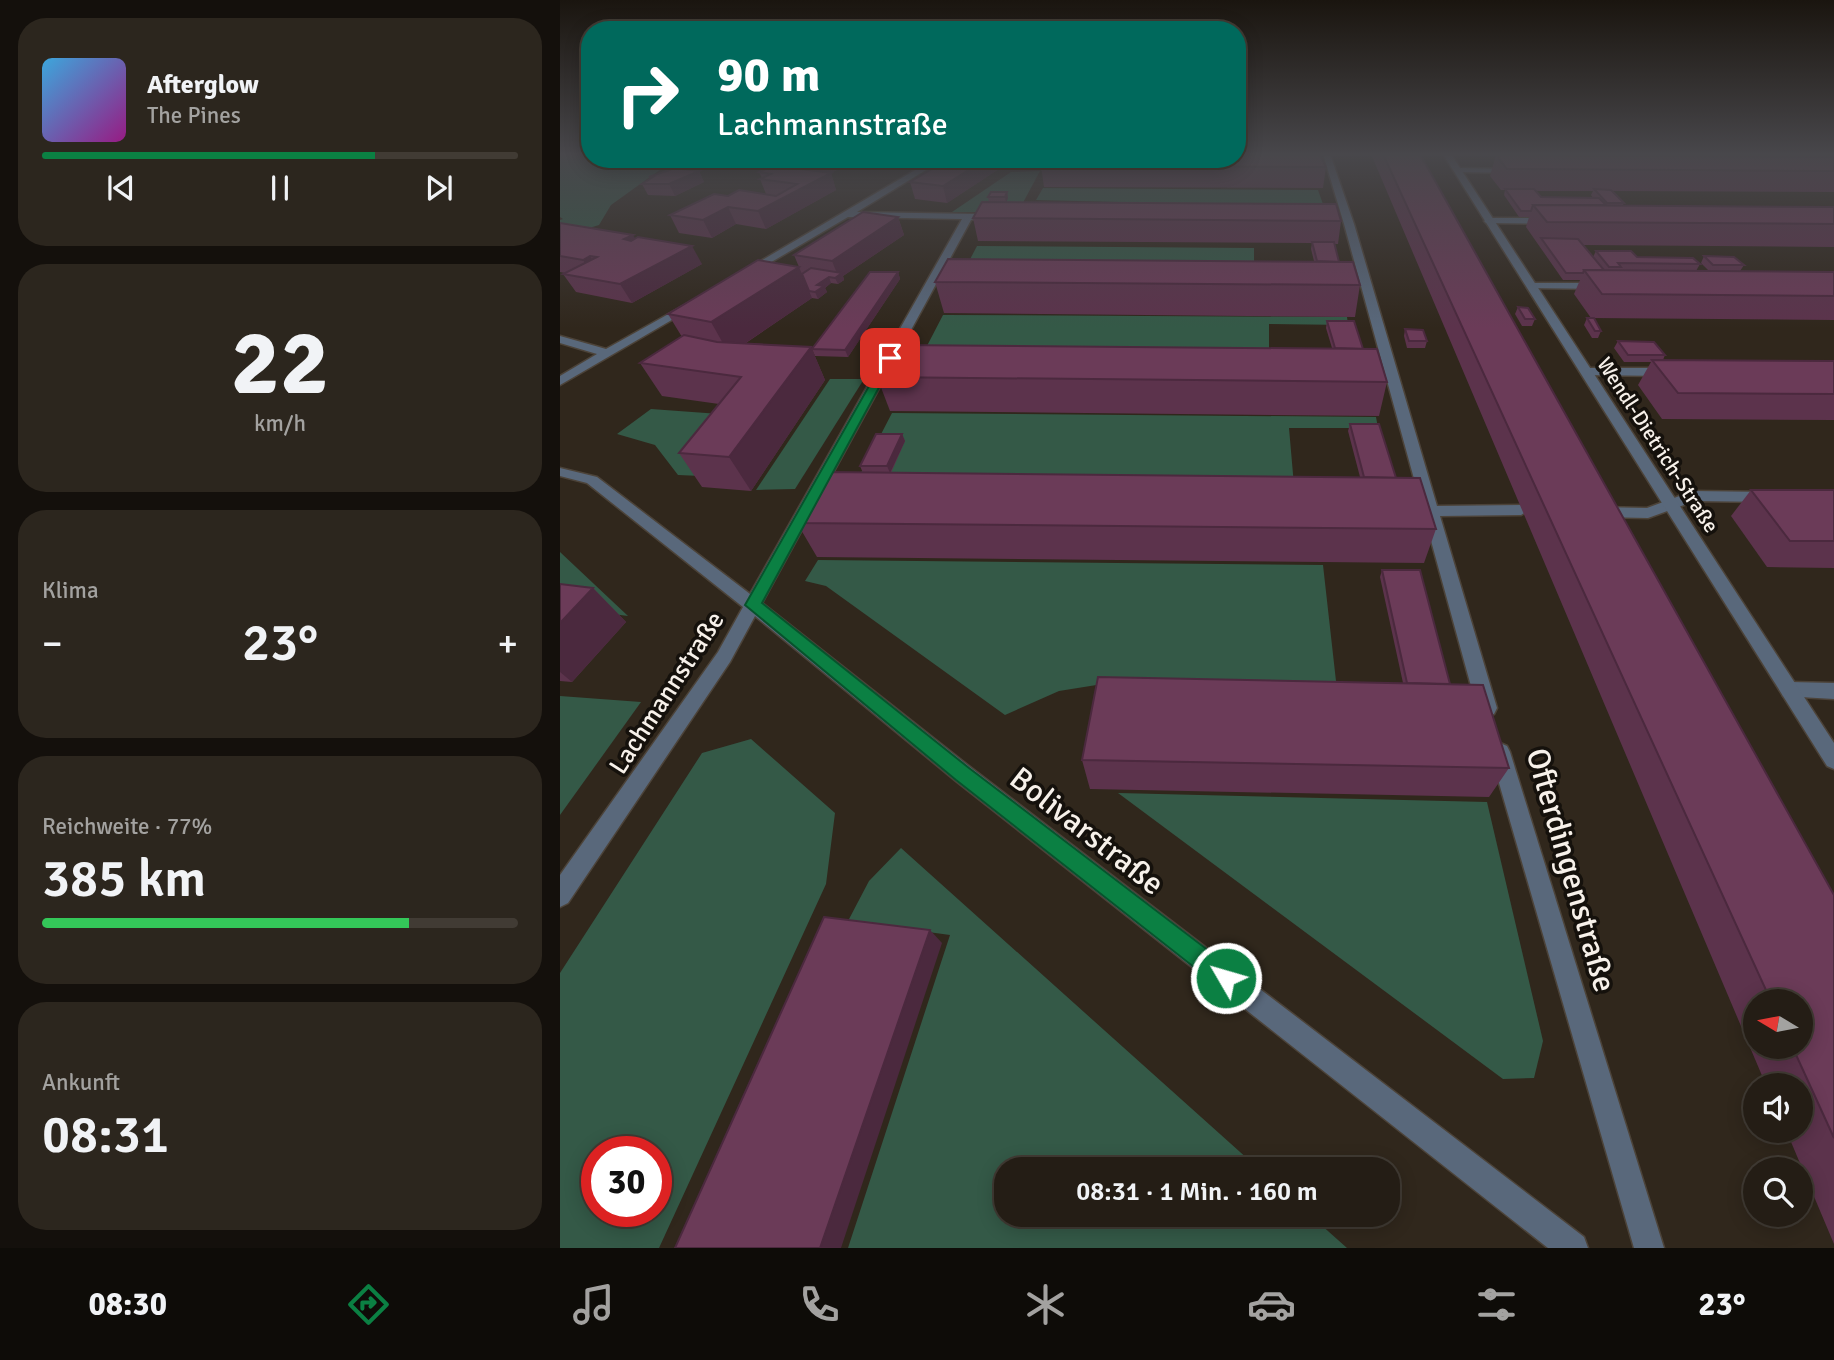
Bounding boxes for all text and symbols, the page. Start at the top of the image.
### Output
text: 90 m [717,45,820,105]
icon: right [602,49,693,140]
text: Afterglow [147,69,259,101]
text: The Pines [147,101,241,130]
text: Lachmannstraße [717,105,948,144]
icon: previous [102,169,140,207]
icon: pause [261,169,299,207]
icon: next [420,169,458,207]
text: 22 [231,307,329,420]
pin [860,328,920,388]
icon: arrive [871,339,909,377]
street label: Wendl-Dietrich-Straße [1592,352,1724,538]
text: km/h [254,409,306,438]
text: Klima [42,576,99,605]
street label: Lachmannstraße [603,606,731,780]
text: 23° [242,611,318,675]
text: − [42,620,63,667]
text: + [497,620,518,667]
street label: Ofterdingenstraße [1518,744,1624,996]
street label: Bolivarstraße [1002,759,1172,903]
text: Reichweite · 77% [42,812,212,841]
text: 385 km [42,847,206,911]
position arrow [1189,941,1263,1015]
north arrow [1743,989,1813,1059]
map controls [1743,989,1813,1227]
text: Ankunft [42,1068,120,1097]
button: sound [1743,1073,1813,1143]
text: 08:31 [42,1103,169,1167]
speed limit sign: 30 [581,1136,672,1227]
button: search [1743,1157,1813,1227]
text: 08:31 · 1 Min. · 160 m [1076,1176,1318,1208]
icon: directions [344,1280,393,1329]
icon: music [569,1280,618,1329]
icon: phone [795,1280,844,1329]
icon: climate [1021,1280,1070,1329]
icon: car [1247,1280,1296,1329]
icon: filters [1472,1280,1521,1329]
text: 08:30 [88,1285,167,1324]
text: 23° [1698,1285,1746,1324]

